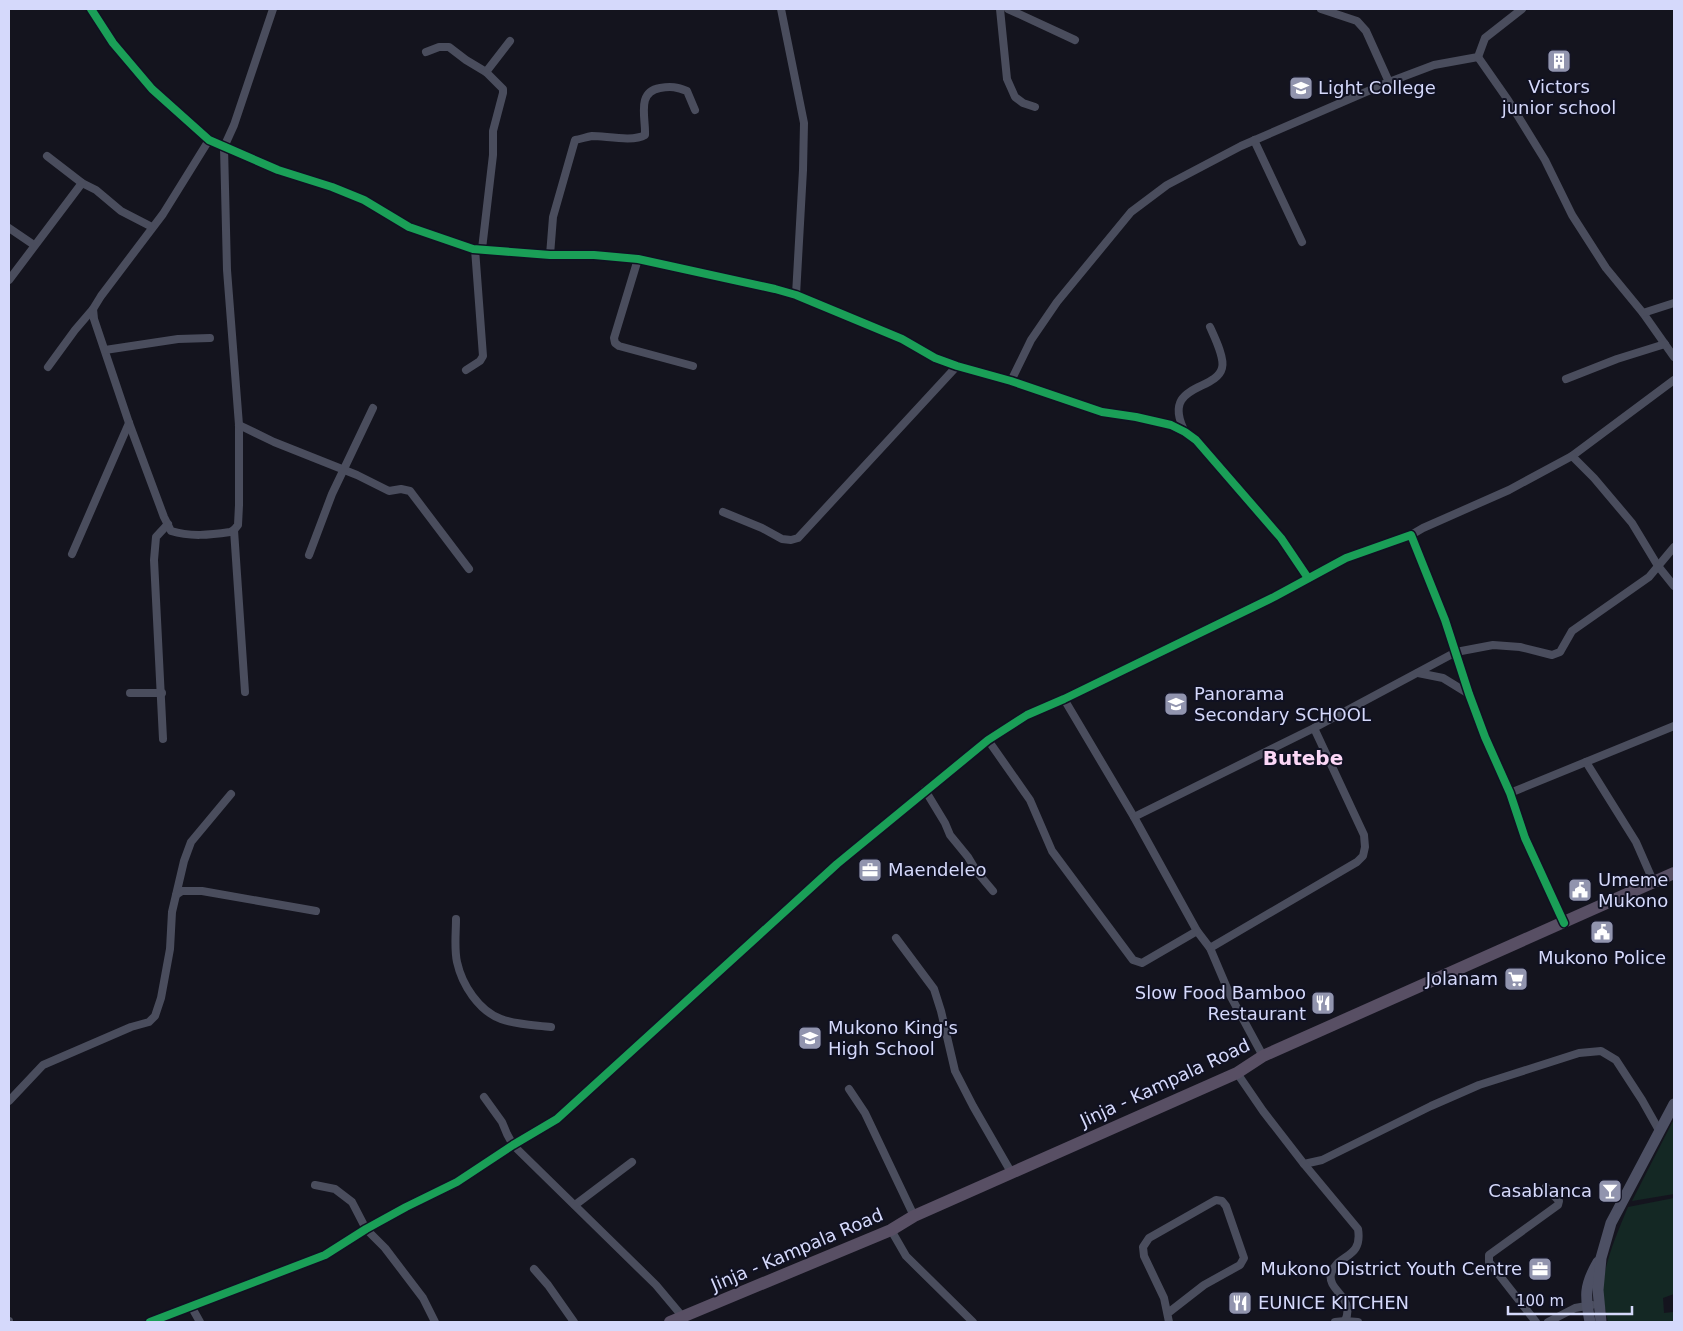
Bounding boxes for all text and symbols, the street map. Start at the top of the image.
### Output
building icon: Victors junior school [1546,48,1572,74]
school or university icon: Light College [1288,75,1314,101]
place label: Victors junior school [1501,76,1616,118]
place label: Light College [1318,77,1436,98]
place label: Panorama Secondary SCHOOL [1194,683,1371,725]
school or university icon: Panorama Secondary SCHOOL [1163,691,1189,717]
district label: Butebe [1263,746,1343,770]
office icon: Maendeleo [857,857,883,883]
place label: Maendeleo [888,859,987,880]
place label: Umeme Mukono [1598,869,1668,911]
public building icon: Umeme Mukono [1567,877,1593,903]
public building icon: Mukono Police [1589,919,1615,945]
place label: Mukono Police [1538,947,1666,968]
supermarket icon: Jolanam [1503,966,1529,992]
place label: Jolanam [1425,968,1498,989]
place label: Slow Food Bamboo Restaurant [1135,982,1306,1024]
restaurant icon: Slow Food Bamboo Restaurant [1310,990,1336,1016]
place label: Mukono King's High School [828,1017,958,1059]
school or university icon: Mukono King's High School [797,1025,823,1051]
street label: Jinja - Kampala Road [1076,1034,1253,1132]
bar icon: Casablanca [1597,1178,1623,1204]
place label: Casablanca [1488,1180,1592,1201]
street label: Jinja - Kampala Road [707,1204,886,1296]
office icon: Mukono District Youth Centre [1527,1256,1553,1282]
place label: Mukono District Youth Centre [1260,1258,1522,1279]
scale bar [1508,1284,1632,1316]
restaurant icon: EUNICE KITCHEN [1227,1290,1253,1316]
place label: EUNICE KITCHEN [1258,1292,1409,1313]
text: 100 m [1516,1292,1564,1310]

